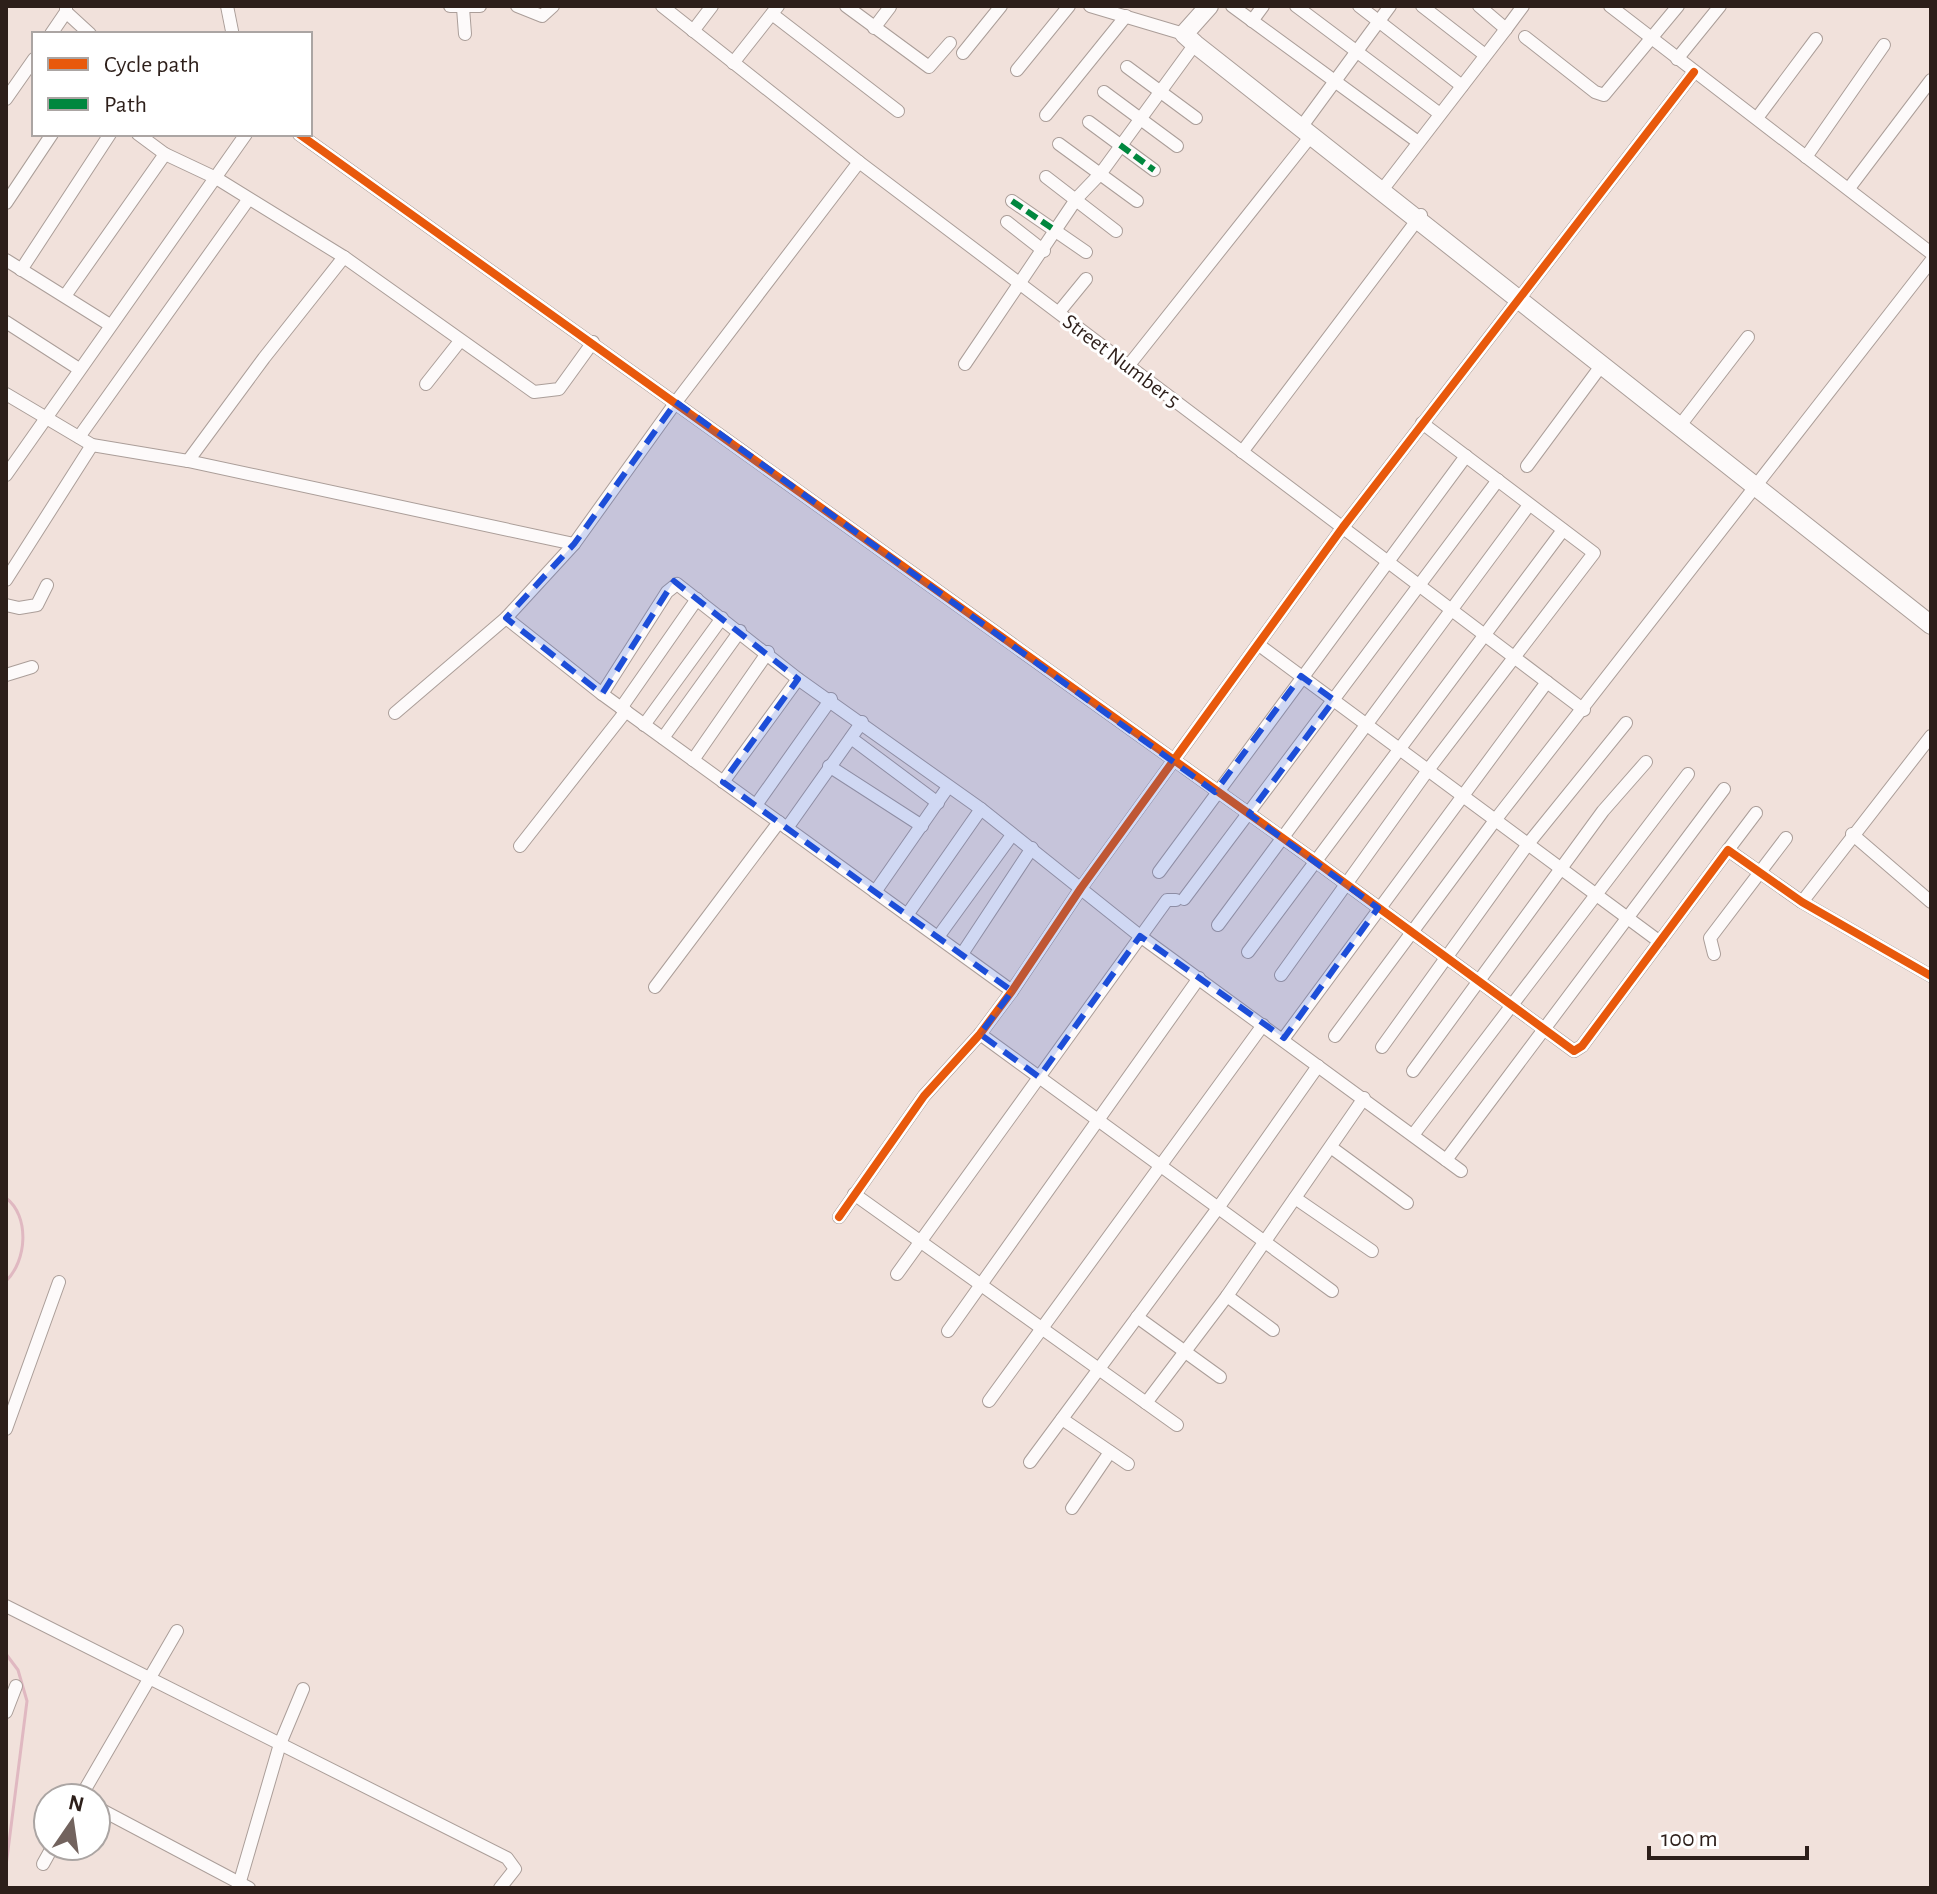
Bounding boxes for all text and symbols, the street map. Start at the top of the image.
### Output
legend [32,32,312,136]
text: Cycle path [104,53,200,77]
text: Path [104,93,147,117]
street label: Street Number 5 [1059,310,1184,412]
north arrow [32,1782,112,1862]
text: N [66,1791,86,1816]
scale bar [1649,1810,1807,1860]
text: 100 m [1661,1827,1718,1851]

